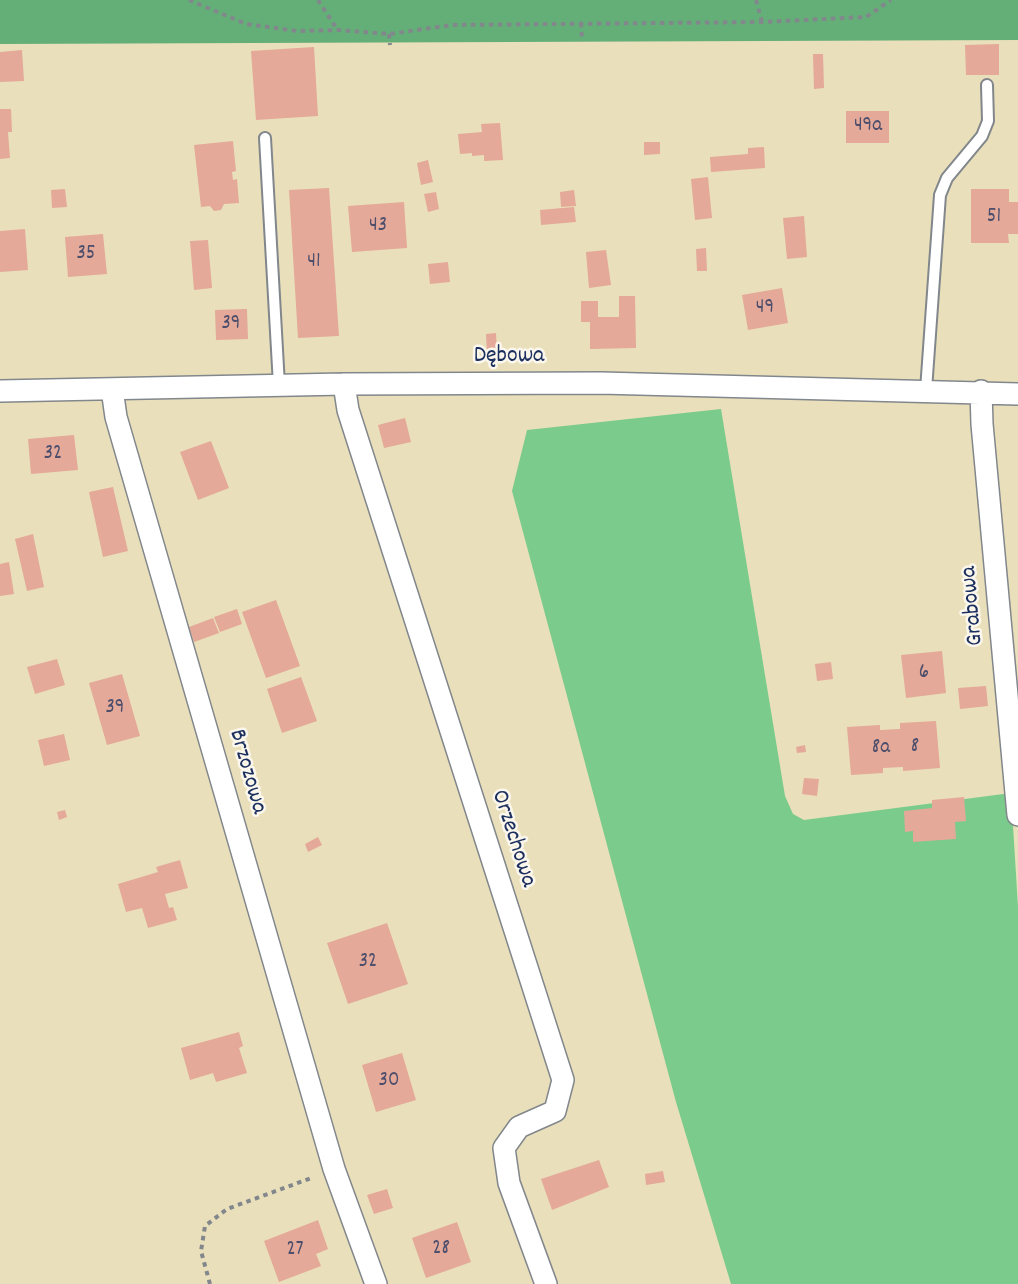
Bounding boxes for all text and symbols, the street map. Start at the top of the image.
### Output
house number: 49a [854,114,882,140]
house number: 51 [987,205,1001,231]
house number: 43 [369,214,387,240]
house number: 35 [76,242,96,268]
house number: 41 [307,250,321,276]
house number: 49 [756,296,774,322]
house number: 39 [222,312,240,338]
street label: Dębowa [474,344,544,372]
house number: 32 [44,442,62,468]
street label: Grabowa [956,565,992,647]
house number: 6 [919,661,929,687]
house number: 39 [106,696,124,722]
street label: Brzozowa [220,726,272,818]
house number: 8 [911,735,919,761]
house number: 8a [872,736,890,762]
street label: Orzechowa [483,787,541,891]
house number: 32 [359,950,377,976]
house number: 30 [379,1069,399,1095]
house number: 28 [432,1237,450,1263]
house number: 27 [286,1238,304,1264]

